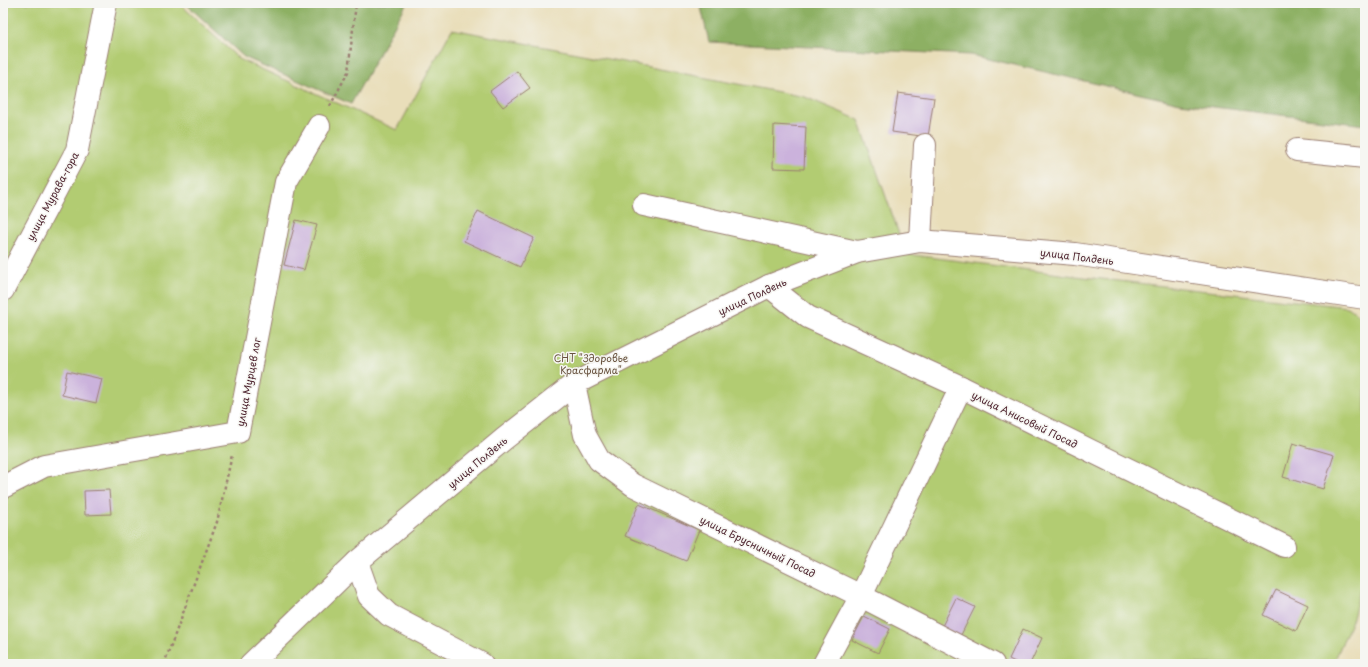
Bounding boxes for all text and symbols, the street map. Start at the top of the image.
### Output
street label: улица Мурава-гора [22,148,82,243]
street label: улица Полдень [1039,244,1115,268]
street label: улица Полдень [715,274,789,318]
street label: улица Мурцев лог [232,336,264,428]
park label: СНТ "Здоровье Красфарма" [554,350,629,377]
street label: улица Анисовый Посад [969,387,1081,451]
street label: улица Полдень [444,433,510,491]
street label: улица Брусничный Посад [698,511,818,581]

